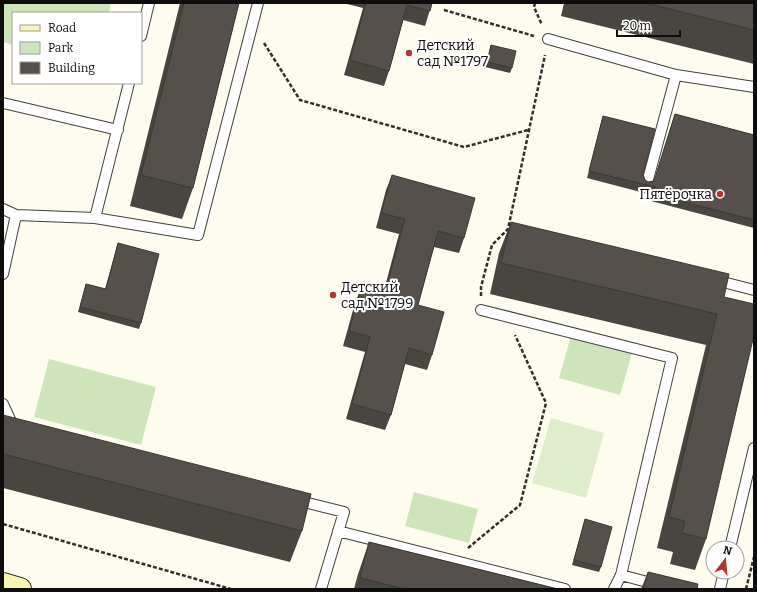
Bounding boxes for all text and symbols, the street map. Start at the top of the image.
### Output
legend [12,12,142,84]
scale bar [617,12,680,38]
text: 20 m [623,19,652,33]
text: Road [48,21,76,35]
place label: Детский сад №1797 [417,37,488,70]
text: Park [48,41,74,55]
marker: Детский сад №1797 [404,48,414,58]
text: Building [48,61,95,75]
place label: Пятёрочка [639,186,712,203]
marker: Пятёрочка [715,189,725,199]
place label: Детский сад №1799 [341,279,413,312]
marker: Детский сад №1799 [328,290,338,300]
north arrow [705,540,745,580]
text: N [722,543,734,558]

